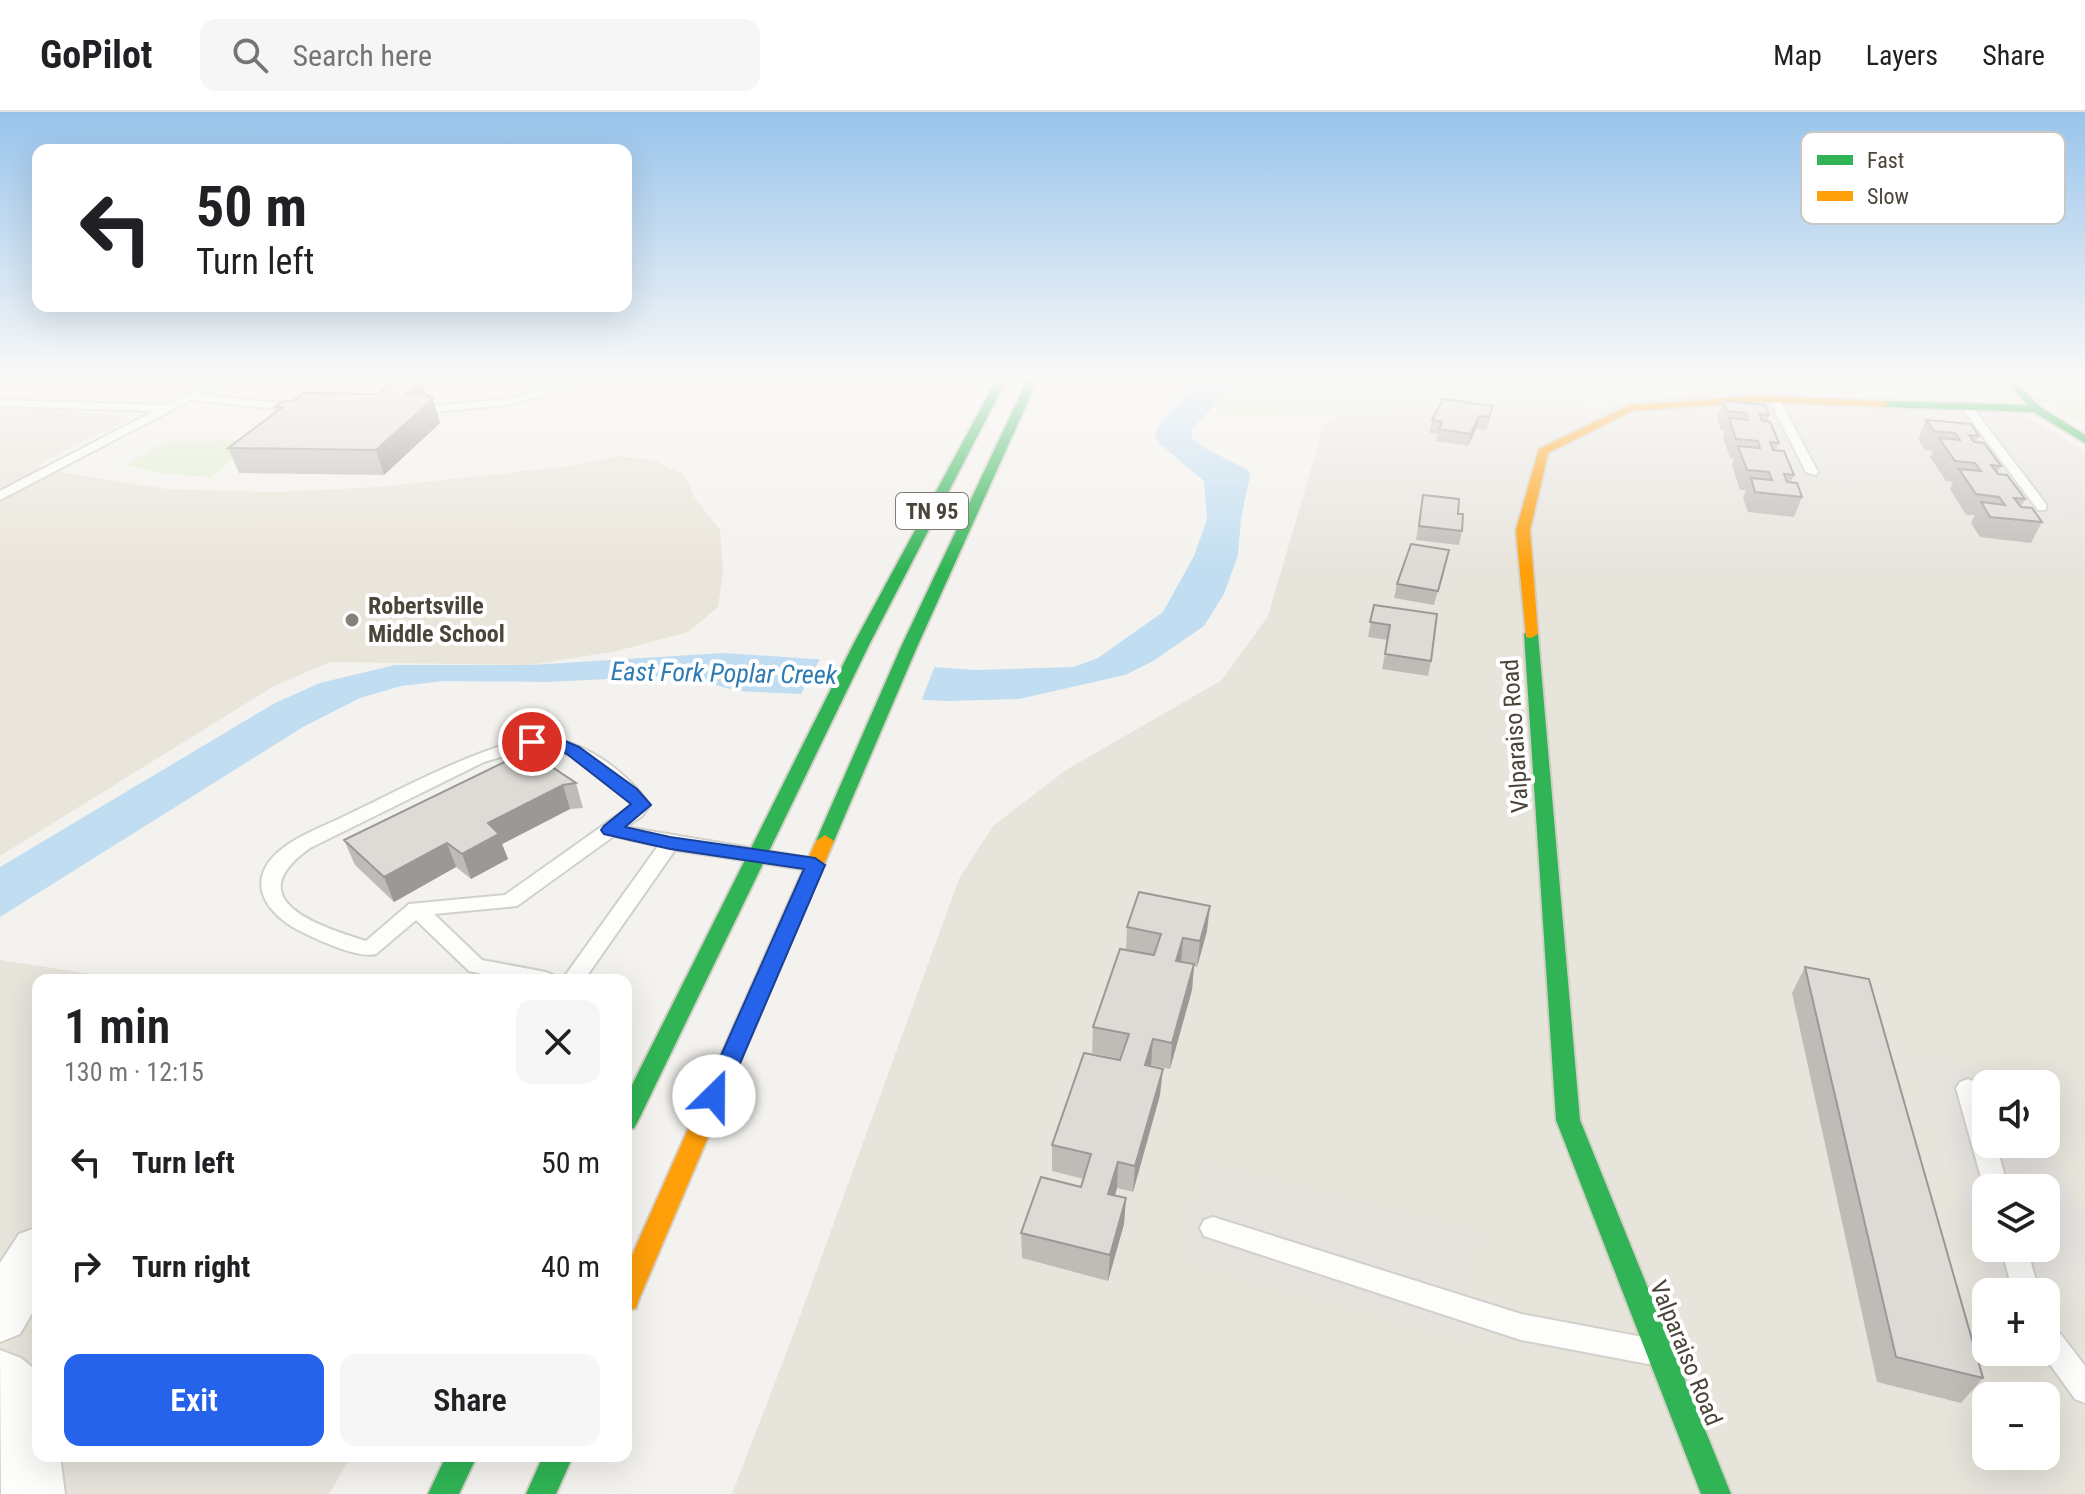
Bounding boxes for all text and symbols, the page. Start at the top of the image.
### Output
search box [200,19,760,91]
text: GoPilot [40,33,152,77]
icon: search [228,33,272,77]
text: Search here [292,38,432,73]
text: Map [1773,39,1822,72]
text: Layers [1866,39,1938,72]
text: Share [1982,39,2045,72]
legend [1801,132,2065,224]
text: Fast [1867,148,1904,173]
text: 50 m [196,174,307,240]
icon: left [64,176,168,280]
text: Slow [1867,184,1909,209]
text: Turn left [196,241,314,283]
road number: TN 95 [896,493,968,529]
place label: Robertsville Middle School [368,592,505,648]
marker: Robertsville Middle School [343,611,361,629]
water label: East Fork Poplar Creek [611,656,838,690]
street label: Valparaiso Road [1496,658,1534,814]
pin [498,708,566,776]
icon: arrive [510,720,554,764]
text: 1 min [64,998,170,1055]
button: close [516,1000,600,1084]
position arrow [672,1054,756,1138]
text: 130 m · 12:15 [64,1057,204,1087]
map controls [1972,1070,2060,1470]
button: sound [1972,1070,2060,1158]
icon: left [64,1140,108,1184]
text: Turn left [132,1145,235,1180]
text: 50 m [541,1145,600,1180]
button: layers [1972,1174,2060,1262]
icon: right [64,1244,108,1288]
text: Turn right [132,1249,250,1284]
text: 40 m [541,1249,600,1284]
street label: Valparaiso Road [1644,1276,1728,1430]
button: + [1972,1278,2060,1366]
button: Exit [64,1354,324,1446]
button: Share [340,1354,600,1446]
button: − [1972,1382,2060,1470]

